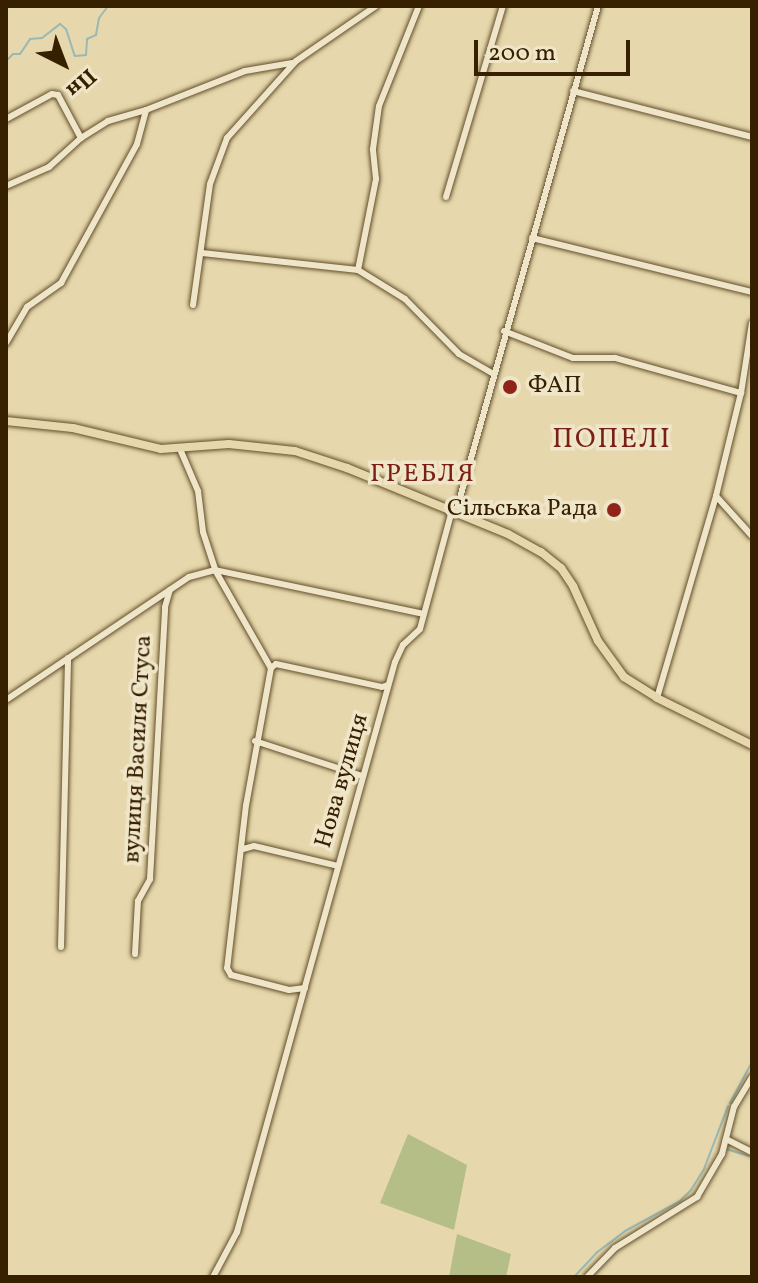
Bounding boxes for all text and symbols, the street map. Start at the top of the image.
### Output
north arrow [24,24,104,104]
scale bar [478,24,634,74]
text: 200 m [488,37,556,71]
text: Пн [58,60,102,104]
place label: ФАП [528,373,582,401]
marker: ФАП [499,376,521,398]
district label: ПОПЕЛІ [552,423,672,457]
district label: ГРЕБЛЯ [370,459,476,491]
place label: Сільська Рада [447,496,598,524]
marker: Сільська Рада [605,501,623,519]
street label: вулиця Василя Стуса [119,634,159,864]
street label: Нова вулиця [310,711,376,851]

